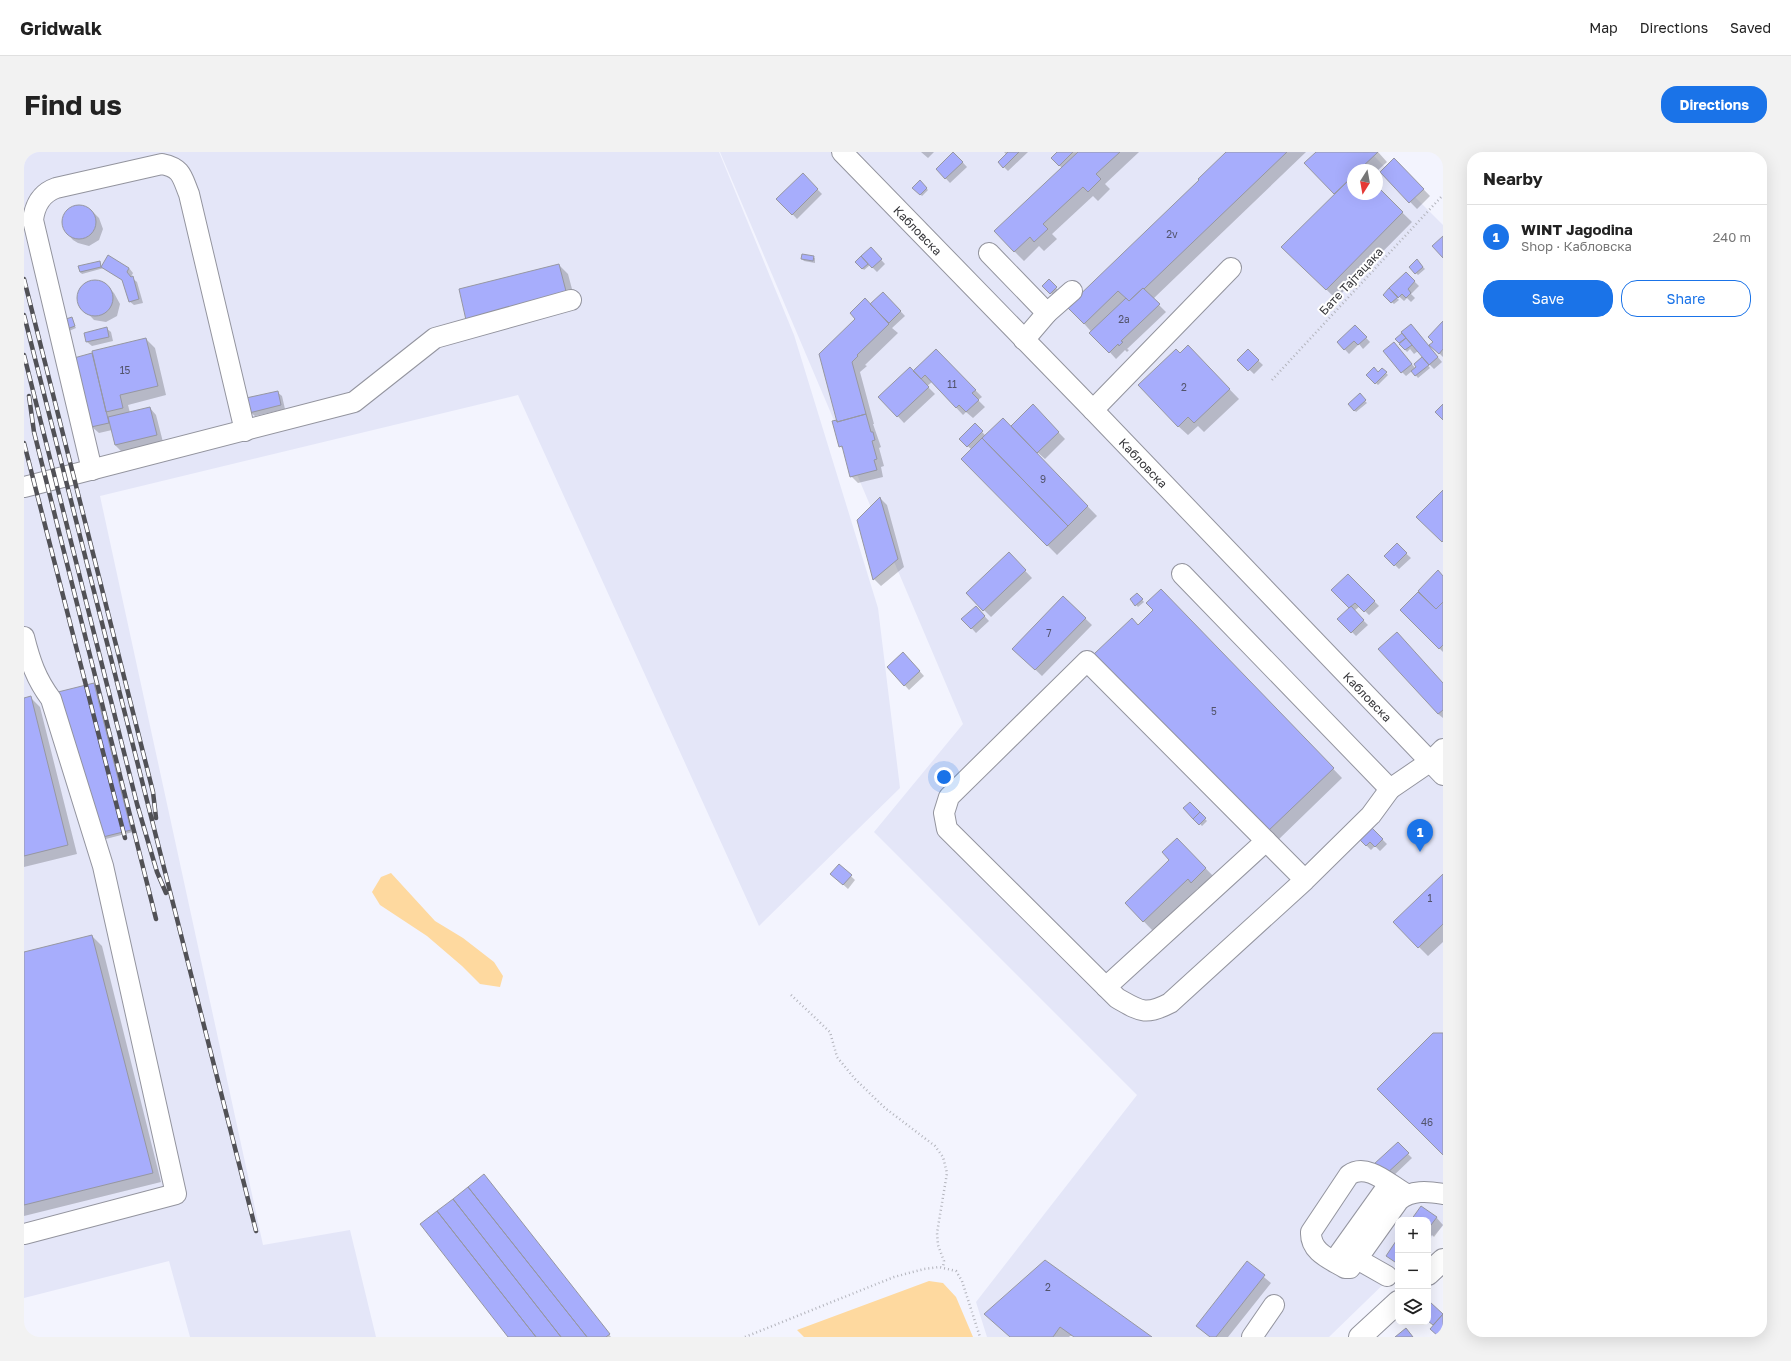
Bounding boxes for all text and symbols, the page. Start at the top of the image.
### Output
text: Gridwalk [20,16,102,39]
text: Map [1589,19,1618,36]
text: Directions [1640,19,1708,36]
text: Saved [1730,19,1771,36]
button: Directions [1661,86,1767,123]
text: Find us [24,88,122,121]
north arrow [1347,164,1383,200]
text: Nearby [1483,168,1543,189]
street label: Кабловска [891,202,945,258]
text: WINT Jagodina [1521,220,1633,238]
house number: 2v [1166,228,1178,240]
text: 1 [1493,229,1499,245]
text: 240 m [1713,229,1751,245]
text: Shop · Кабловска [1521,238,1632,254]
street label: Бате Тајтацака [1316,244,1386,318]
button: Save [1483,280,1613,317]
button: Share [1621,280,1751,317]
house number: 2a [1118,313,1130,325]
house number: 15 [120,364,131,376]
house number: 11 [947,378,957,390]
house number: 2 [1181,381,1187,393]
street label: Кабловска [1116,435,1171,491]
house number: 9 [1040,473,1046,485]
house number: 7 [1046,627,1052,639]
street label: Кабловска [1341,669,1395,725]
house number: 5 [1211,705,1217,717]
your location [934,767,954,787]
pin: 1 [1407,819,1433,852]
house number: 1 [1428,892,1433,904]
house number: 46 [1421,1116,1433,1128]
map controls [1395,1217,1431,1325]
button: + [1395,1217,1431,1253]
button: − [1395,1253,1431,1289]
house number: 2 [1045,1281,1051,1293]
button: layers [1395,1289,1431,1325]

